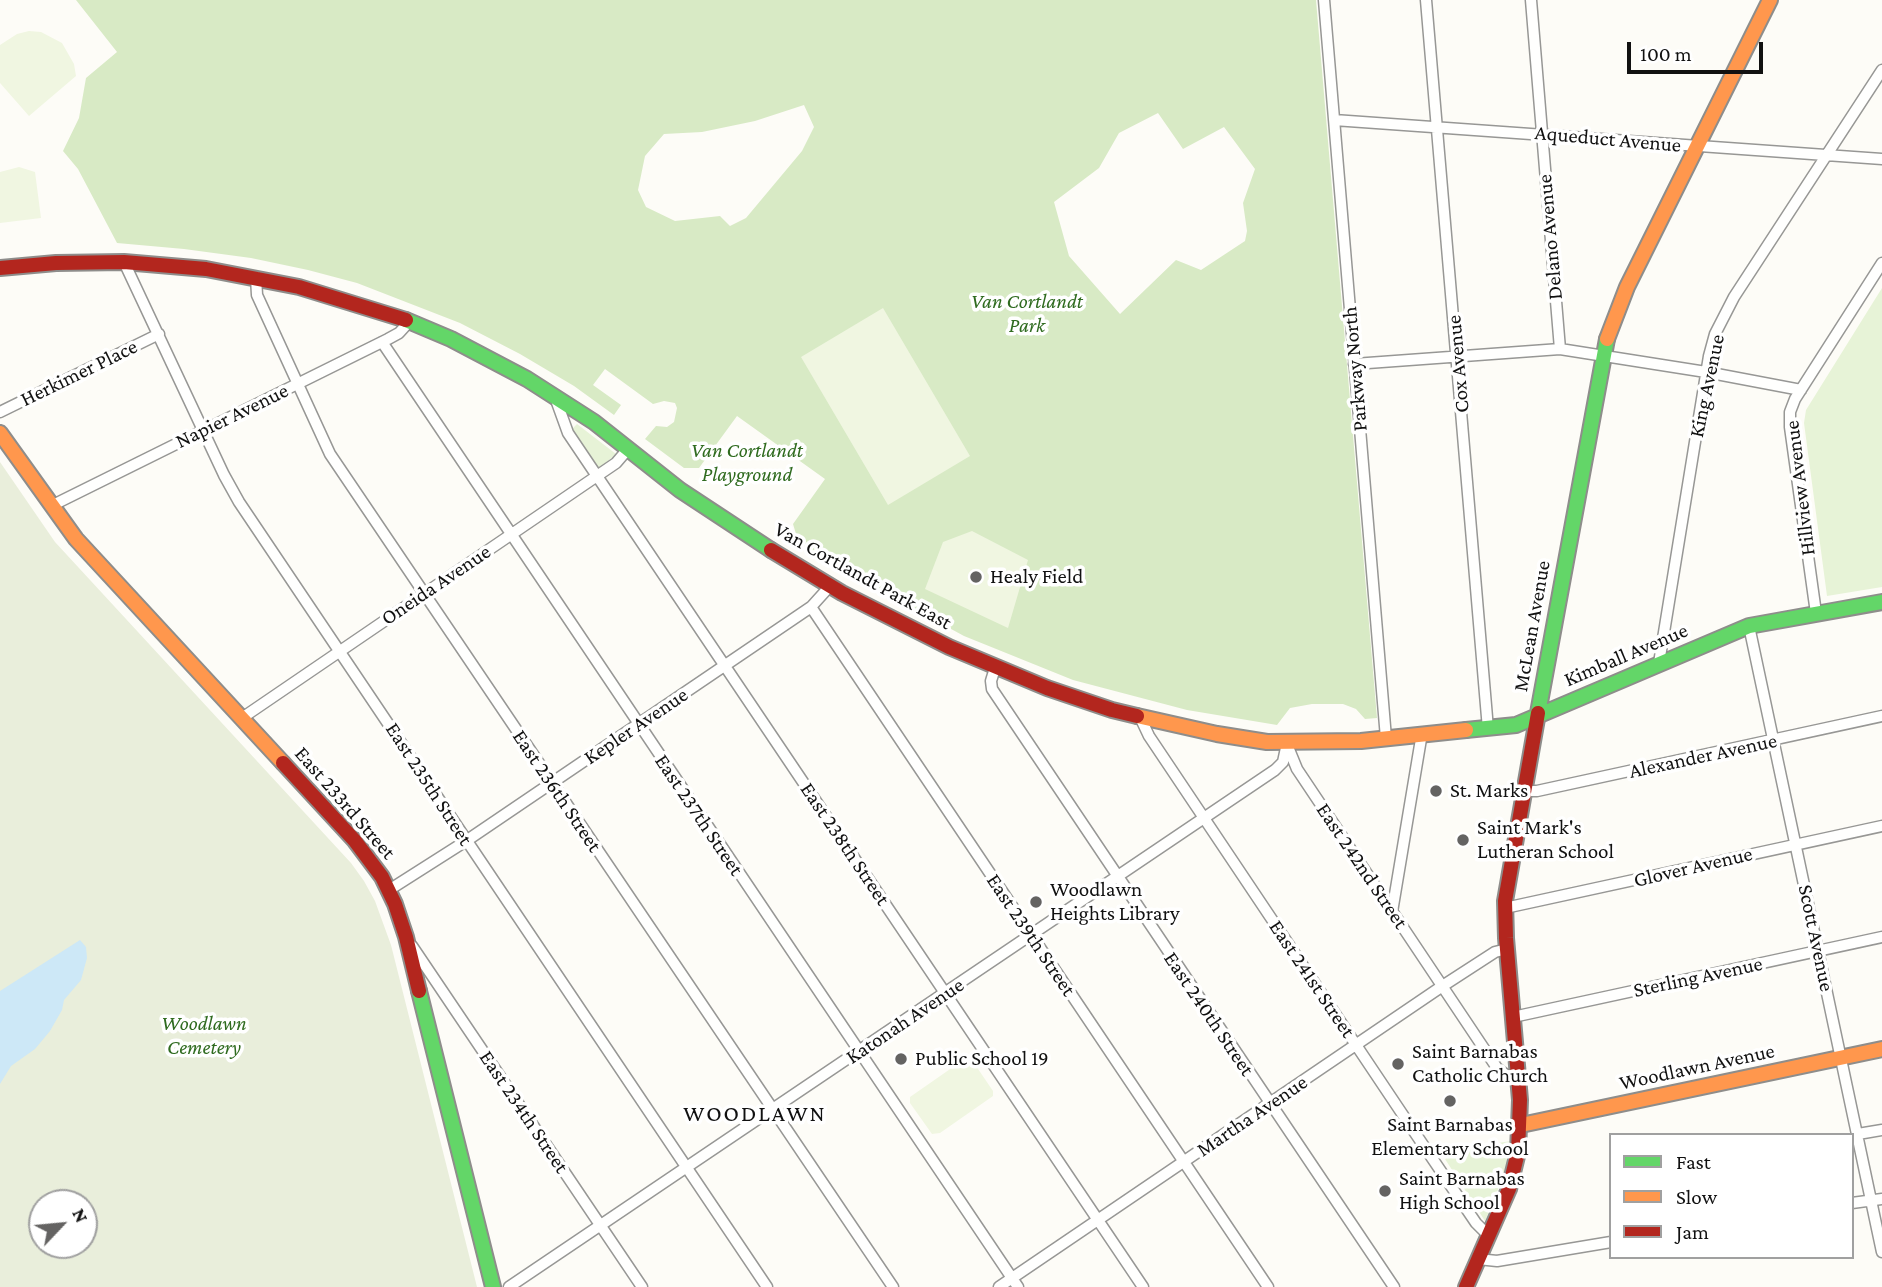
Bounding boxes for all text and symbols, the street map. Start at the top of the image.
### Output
scale bar [1630,28,1766,72]
text: 100 m [1640,42,1692,66]
street label: Aqueduct Avenue [1534,120,1682,158]
street label: Delano Avenue [1532,173,1568,301]
park label: Van Cortlandt Park [971,289,1083,339]
street label: Parkway North [1337,305,1373,433]
street label: Cox Avenue [1441,314,1475,414]
street label: King Avenue [1684,332,1730,440]
street label: Herkimer Place [16,334,142,412]
street label: Napier Avenue [171,378,293,454]
street label: Hillview Avenue [1779,419,1821,557]
park label: Van Cortlandt Playground [691,438,803,488]
street label: Van Cortlandt Park East [770,517,956,635]
street label: Oneida Avenue [376,539,496,631]
street label: McLean Avenue [1508,558,1556,694]
place label: Healy Field [990,564,1083,590]
marker: Healy Field [968,569,984,585]
street label: Kimball Avenue [1560,618,1692,692]
street label: Kepler Avenue [579,682,693,770]
street label: East 235th Street [380,718,478,850]
street label: East 236th Street [507,725,607,857]
street label: Alexander Avenue [1627,728,1779,784]
street label: East 233rd Street [289,741,401,865]
street label: East 237th Street [649,750,749,880]
street label: East 238th Street [795,778,895,910]
place label: St. Marks [1450,778,1528,804]
marker: St. Marks [1428,783,1444,799]
street label: East 242nd Street [1311,798,1413,934]
place label: Saint Mark's Lutheran School [1477,815,1614,865]
marker: Saint Mark's Lutheran School [1455,832,1471,848]
street label: Glover Avenue [1631,841,1755,893]
street label: East 239th Street [981,869,1081,1001]
place label: Woodlawn Heights Library [1050,877,1180,927]
street label: Scott Avenue [1792,882,1840,994]
marker: Woodlawn Heights Library [1028,894,1044,910]
street label: East 241st Street [1263,915,1361,1043]
street label: East 240th Street [1158,947,1260,1081]
street label: Sterling Avenue [1631,951,1765,1003]
street label: Katonah Avenue [841,972,969,1070]
park label: Woodlawn Cemetery [161,1011,247,1061]
street label: Woodlawn Avenue [1617,1038,1777,1096]
place label: Saint Barnabas Catholic Church [1412,1039,1548,1089]
street label: East 234th Street [474,1046,574,1178]
place label: Public School 19 [915,1046,1049,1072]
marker: Public School 19 [893,1051,909,1067]
marker: Saint Barnabas Catholic Church [1390,1056,1406,1072]
street label: Martha Avenue [1192,1070,1312,1162]
marker: Saint Barnabas Elementary School [1442,1093,1458,1109]
district label: WOODLAWN [684,1100,826,1128]
place label: Saint Barnabas Elementary School [1371,1112,1529,1162]
legend [1609,1133,1854,1259]
text: Fast [1676,1150,1711,1174]
place label: Saint Barnabas High School [1399,1166,1525,1216]
marker: Saint Barnabas High School [1377,1183,1393,1199]
text: Slow [1676,1185,1717,1209]
north arrow [28,1189,98,1259]
text: N [68,1205,93,1226]
text: Jam [1676,1220,1709,1244]

